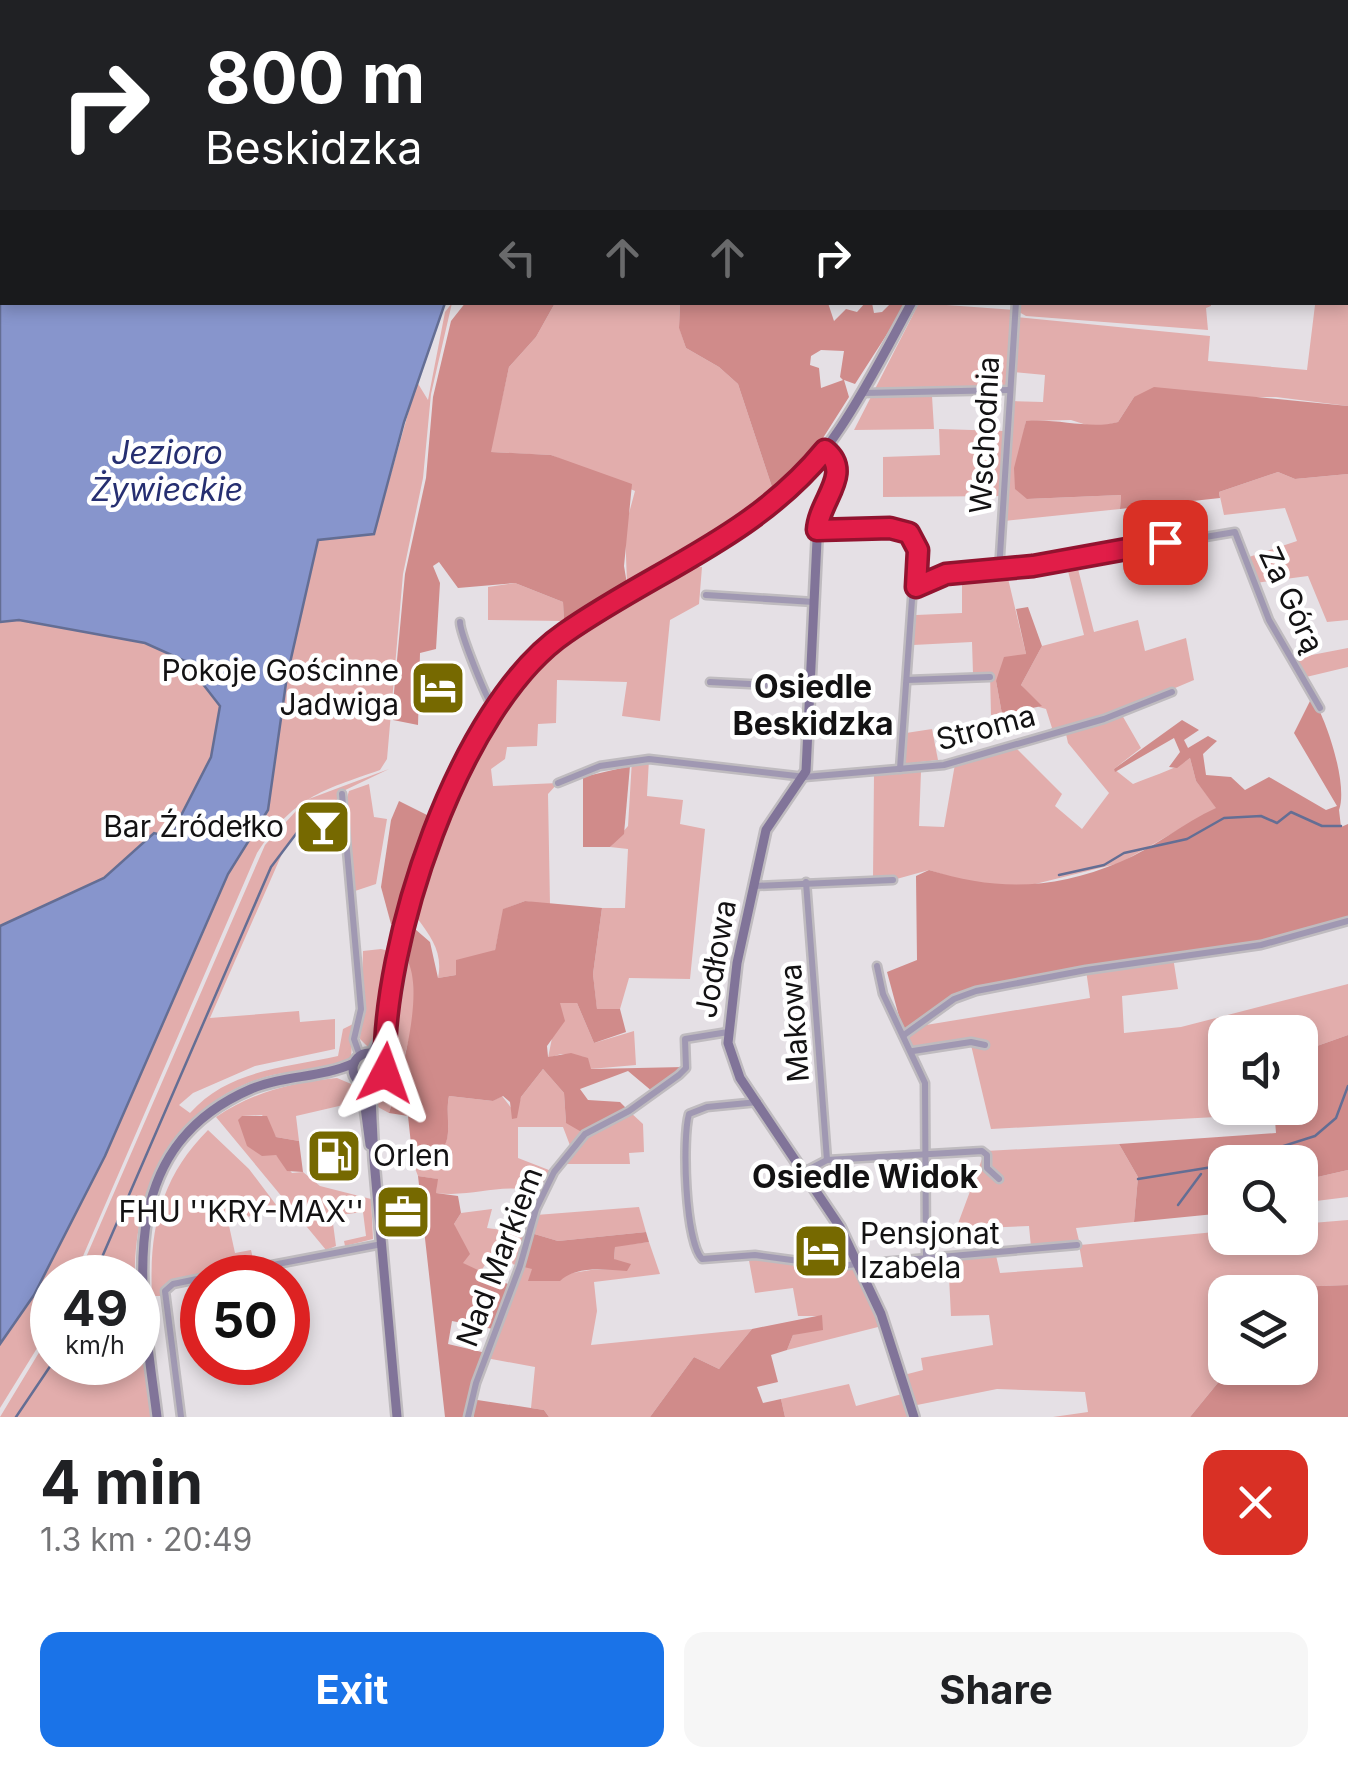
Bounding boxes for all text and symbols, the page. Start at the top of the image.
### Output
text: 800 m [205,35,425,120]
icon: right [40,40,170,170]
text: Beskidzka [205,120,422,175]
icon: left [490,230,545,285]
icon: ahead [595,230,650,285]
icon: ahead [700,230,755,285]
icon: right [805,230,860,285]
street label: Wschodnia [962,355,1006,515]
water label: Jezioro Żywieckie [91,433,243,509]
pin [1123,500,1208,585]
icon: arrive [1138,515,1193,570]
street label: Za Górą [1252,541,1332,658]
place label: Pokoje Gościnne Jadwiga [161,652,399,722]
hotel icon: Pokoje Gościnne Jadwiga [408,658,468,718]
district label: Osiedle Beskidzka [732,667,894,743]
street label: Stroma [932,697,1039,757]
bar icon: Bar Źródełko [293,797,353,857]
place label: Bar Źródełko [103,808,284,844]
street label: Jodłowa [687,897,743,1021]
street label: Makowa [772,963,816,1083]
map controls [1208,1015,1318,1385]
button: sound [1208,1015,1318,1125]
position arrow [333,1021,437,1125]
fuel station icon: Orlen [304,1126,364,1186]
place label: Orlen [373,1137,450,1173]
button: search [1208,1145,1318,1255]
district label: Osiedle Widok [752,1157,978,1196]
street label: Nad Markiem [448,1162,550,1352]
office icon: FHU ''KRY-MAX'' [373,1182,433,1242]
place label: FHU ''KRY-MAX'' [118,1193,364,1229]
place label: Pensjonat Izabela [860,1215,1000,1285]
hotel icon: Pensjonat Izabela [791,1221,851,1281]
speed limit sign: 50 [180,1255,310,1385]
button: layers [1208,1275,1318,1385]
text: 49 [62,1278,128,1338]
text: km/h [65,1330,125,1360]
text: 4 min [40,1446,203,1518]
button: close [1203,1450,1308,1555]
text: 1.3 km · 20:49 [40,1520,252,1559]
button: Exit [40,1632,664,1747]
button: Share [684,1632,1308,1747]

